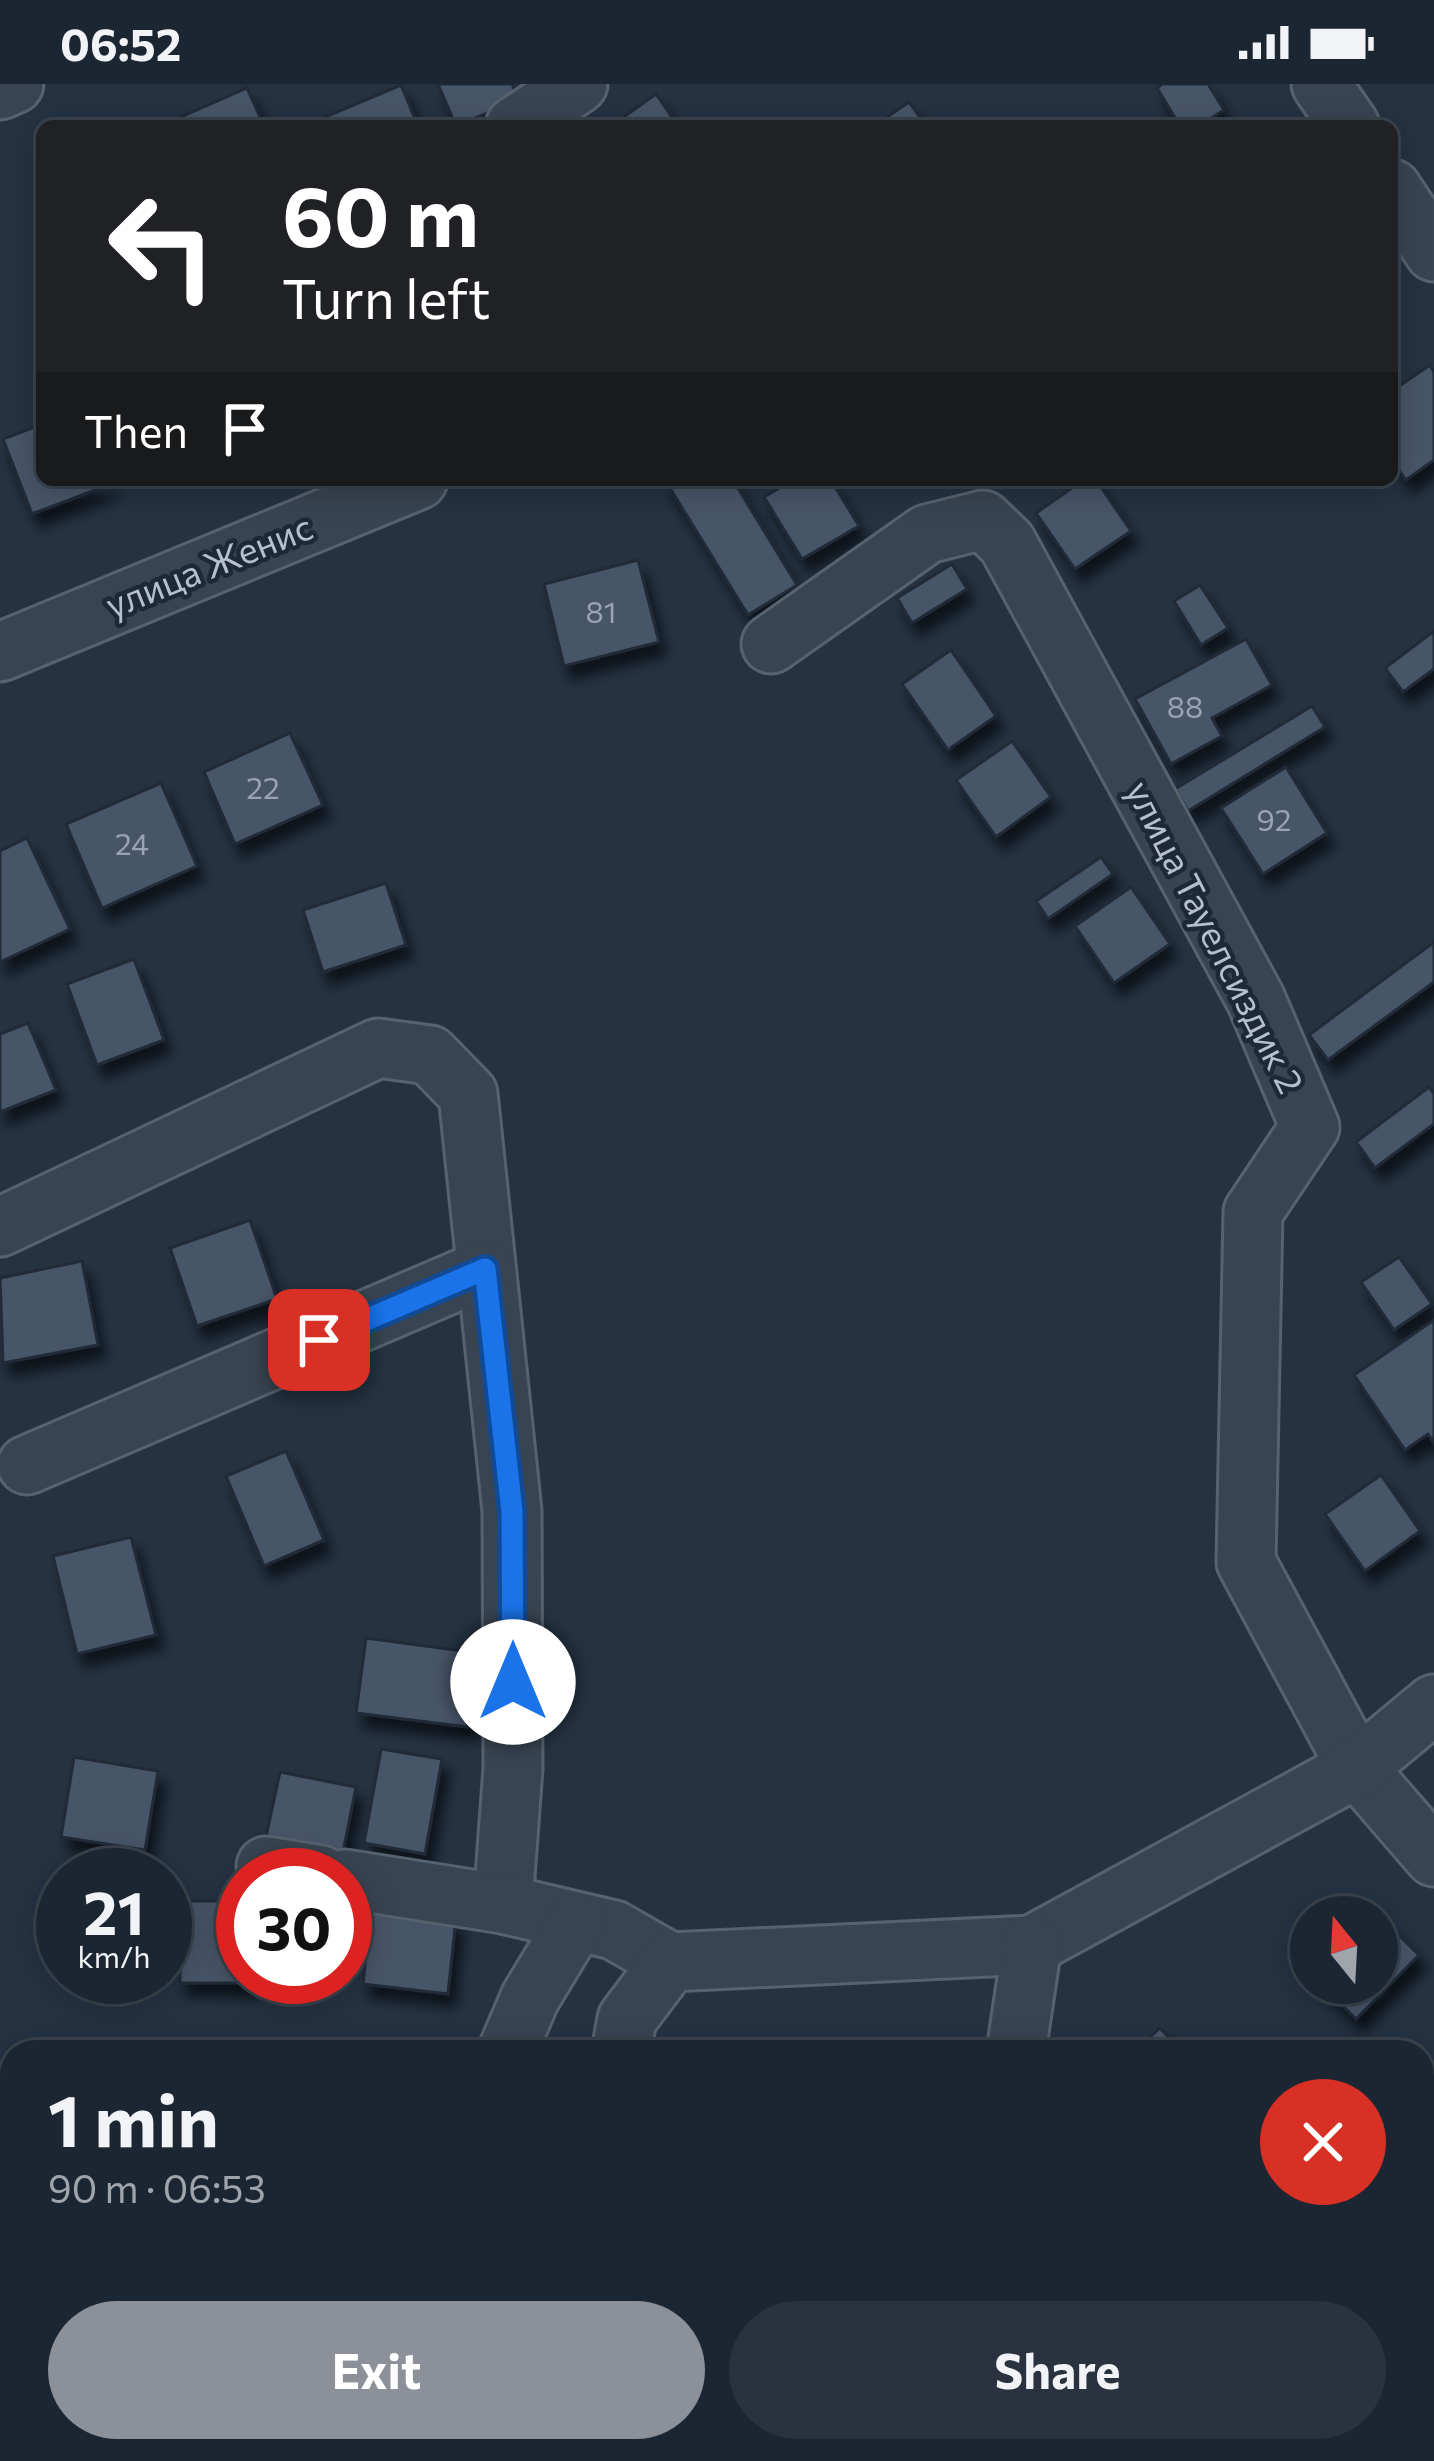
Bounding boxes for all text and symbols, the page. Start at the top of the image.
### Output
text: 06:52 [60,15,181,70]
text: 60 m [282,162,479,264]
icon: left [84,168,240,324]
text: Turn left [282,264,490,330]
icon: arrive [212,396,278,462]
text: Then [84,402,188,457]
street label: улица Женис [98,503,318,626]
house number: 81 [585,592,617,629]
house number: 88 [1167,687,1203,724]
house number: 22 [246,768,280,805]
street label: улица Тауелсиздик 2 [1119,772,1315,1100]
house number: 92 [1257,800,1291,837]
house number: 24 [115,824,149,861]
pin [268,1289,370,1391]
icon: arrive [286,1307,352,1373]
position arrow [450,1619,576,1745]
speed limit sign: 30 [216,1848,372,2004]
text: 21 [83,1874,145,1947]
north arrow [1290,1896,1398,2004]
map controls [1290,1896,1398,2004]
text: km/h [78,1937,150,1974]
text: 1 min [48,2074,219,2162]
button: close [1260,2079,1386,2205]
text: 90 m · 06:53 [48,2163,266,2211]
button: Exit [48,2301,705,2439]
button: Share [729,2301,1386,2439]

